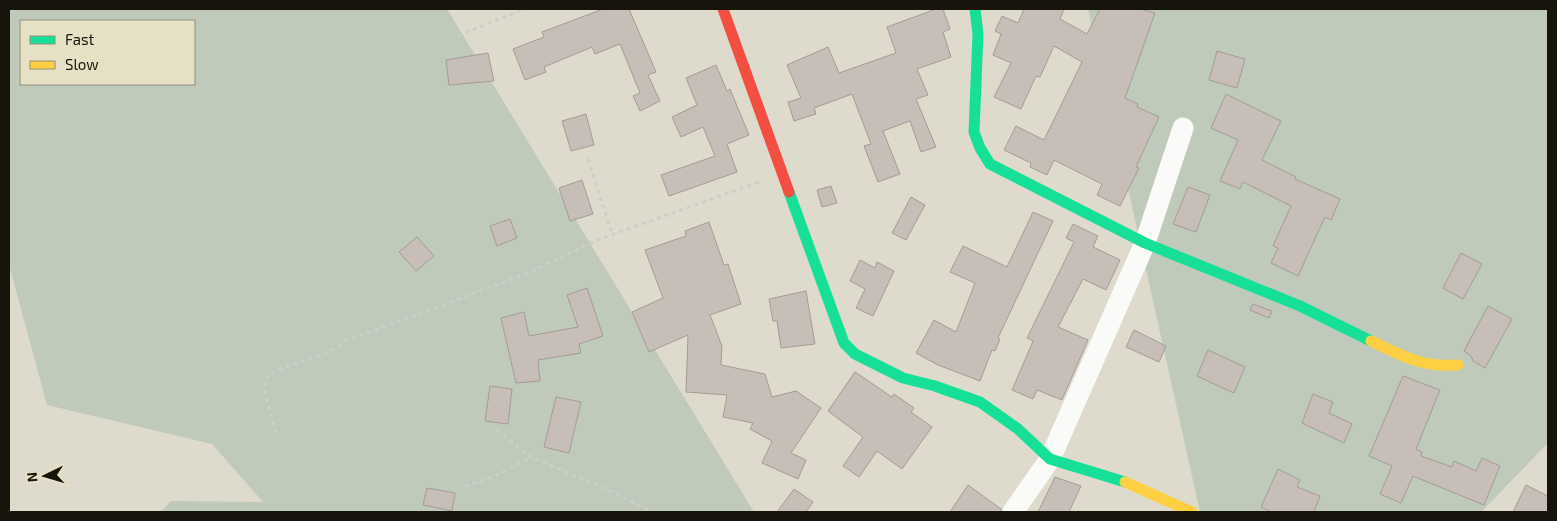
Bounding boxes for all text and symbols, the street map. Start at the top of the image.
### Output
legend [20,20,195,85]
text: Fast [65,30,95,48]
text: Slow [65,55,99,73]
north arrow [20,451,70,501]
text: N [23,471,40,483]

